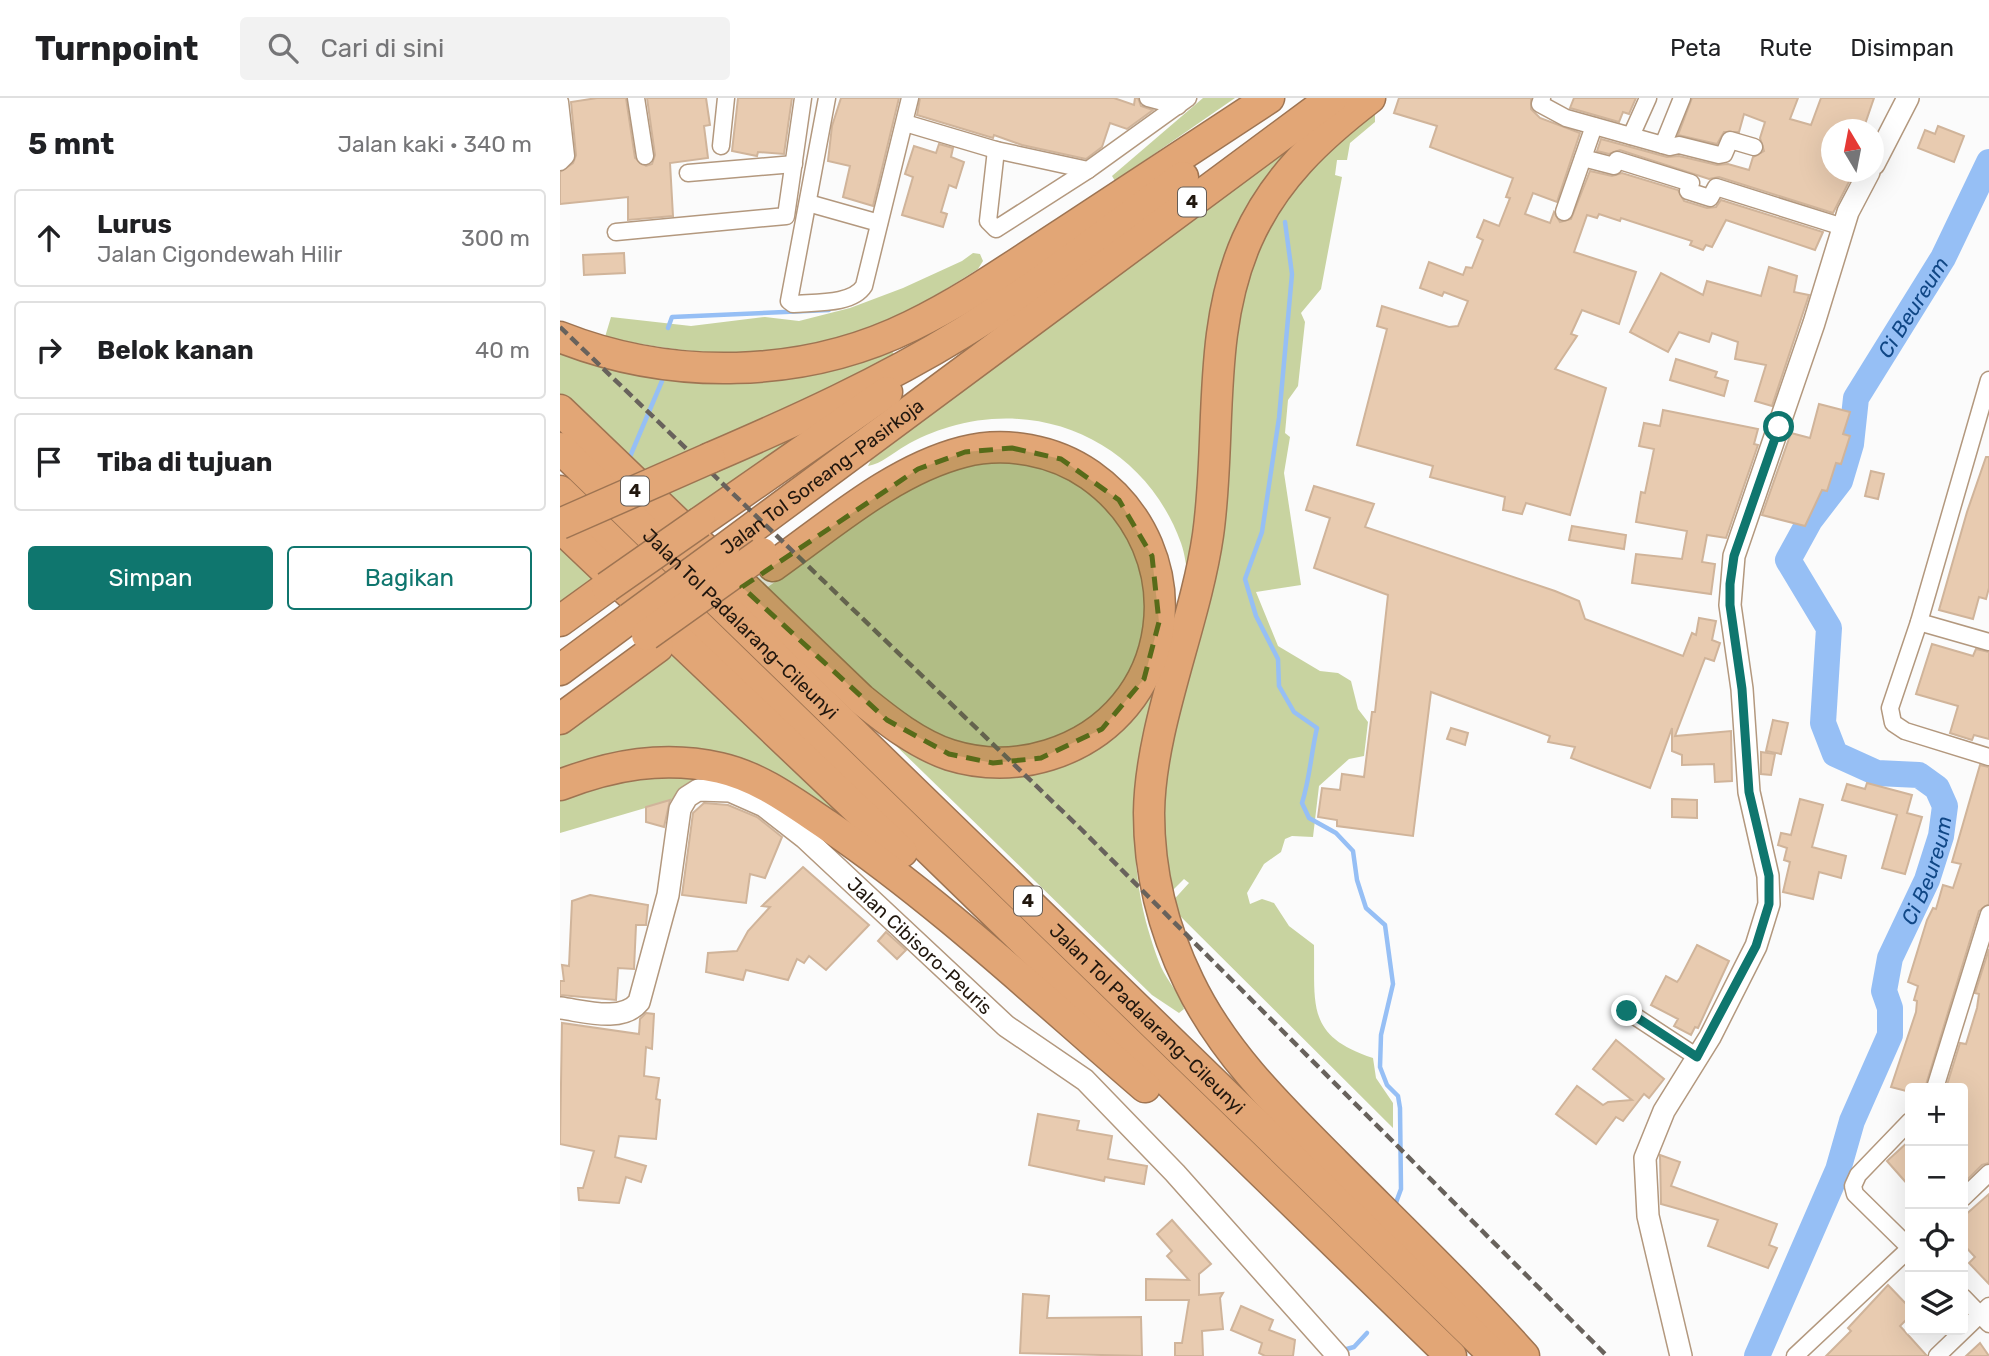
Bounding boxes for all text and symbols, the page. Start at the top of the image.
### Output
search box [240,17,730,80]
text: Turnpoint [35,29,198,68]
icon: search [264,29,302,67]
text: Cari di sini [320,33,444,64]
text: Peta [1670,34,1721,62]
text: Rute [1759,34,1812,62]
text: Disimpan [1850,34,1954,62]
north arrow [1821,119,1884,182]
text: 5 mnt [28,126,114,162]
text: Jalan kaki · 340 m [338,130,532,158]
road number: 4 [1178,188,1206,217]
text: Lurus [97,209,172,240]
icon: ahead [30,219,68,257]
text: 300 m [461,224,530,252]
text: Jalan Cigondewah Hilir [97,240,342,268]
water label: Ci Beureum [1872,252,1953,362]
icon: right [30,331,68,369]
text: Belok kanan [97,335,254,366]
text: 40 m [475,336,530,364]
street label: Jalan Tol Soreang–Pasirkoja [716,394,928,559]
route start [1763,411,1794,442]
icon: arrive [30,443,68,481]
text: Tiba di tujuan [97,447,272,478]
road number: 4 [621,477,649,506]
street label: Jalan Tol Padalarang–Cileunyi [638,523,843,724]
button: Simpan [28,546,273,610]
button: Bagikan [287,546,532,610]
water label: Ci Beureum [1895,815,1956,928]
street label: Jalan Cibisoro-Peuris [843,872,997,1019]
road number: 4 [1014,886,1042,916]
street label: Jalan Tol Padalarang–Cileunyi [1045,918,1250,1119]
route end [1611,995,1642,1026]
map controls [1905,1083,1968,1335]
button: + [1905,1083,1968,1146]
button: − [1905,1146,1968,1209]
button: locate [1905,1209,1968,1272]
button: layers [1905,1272,1968,1335]

